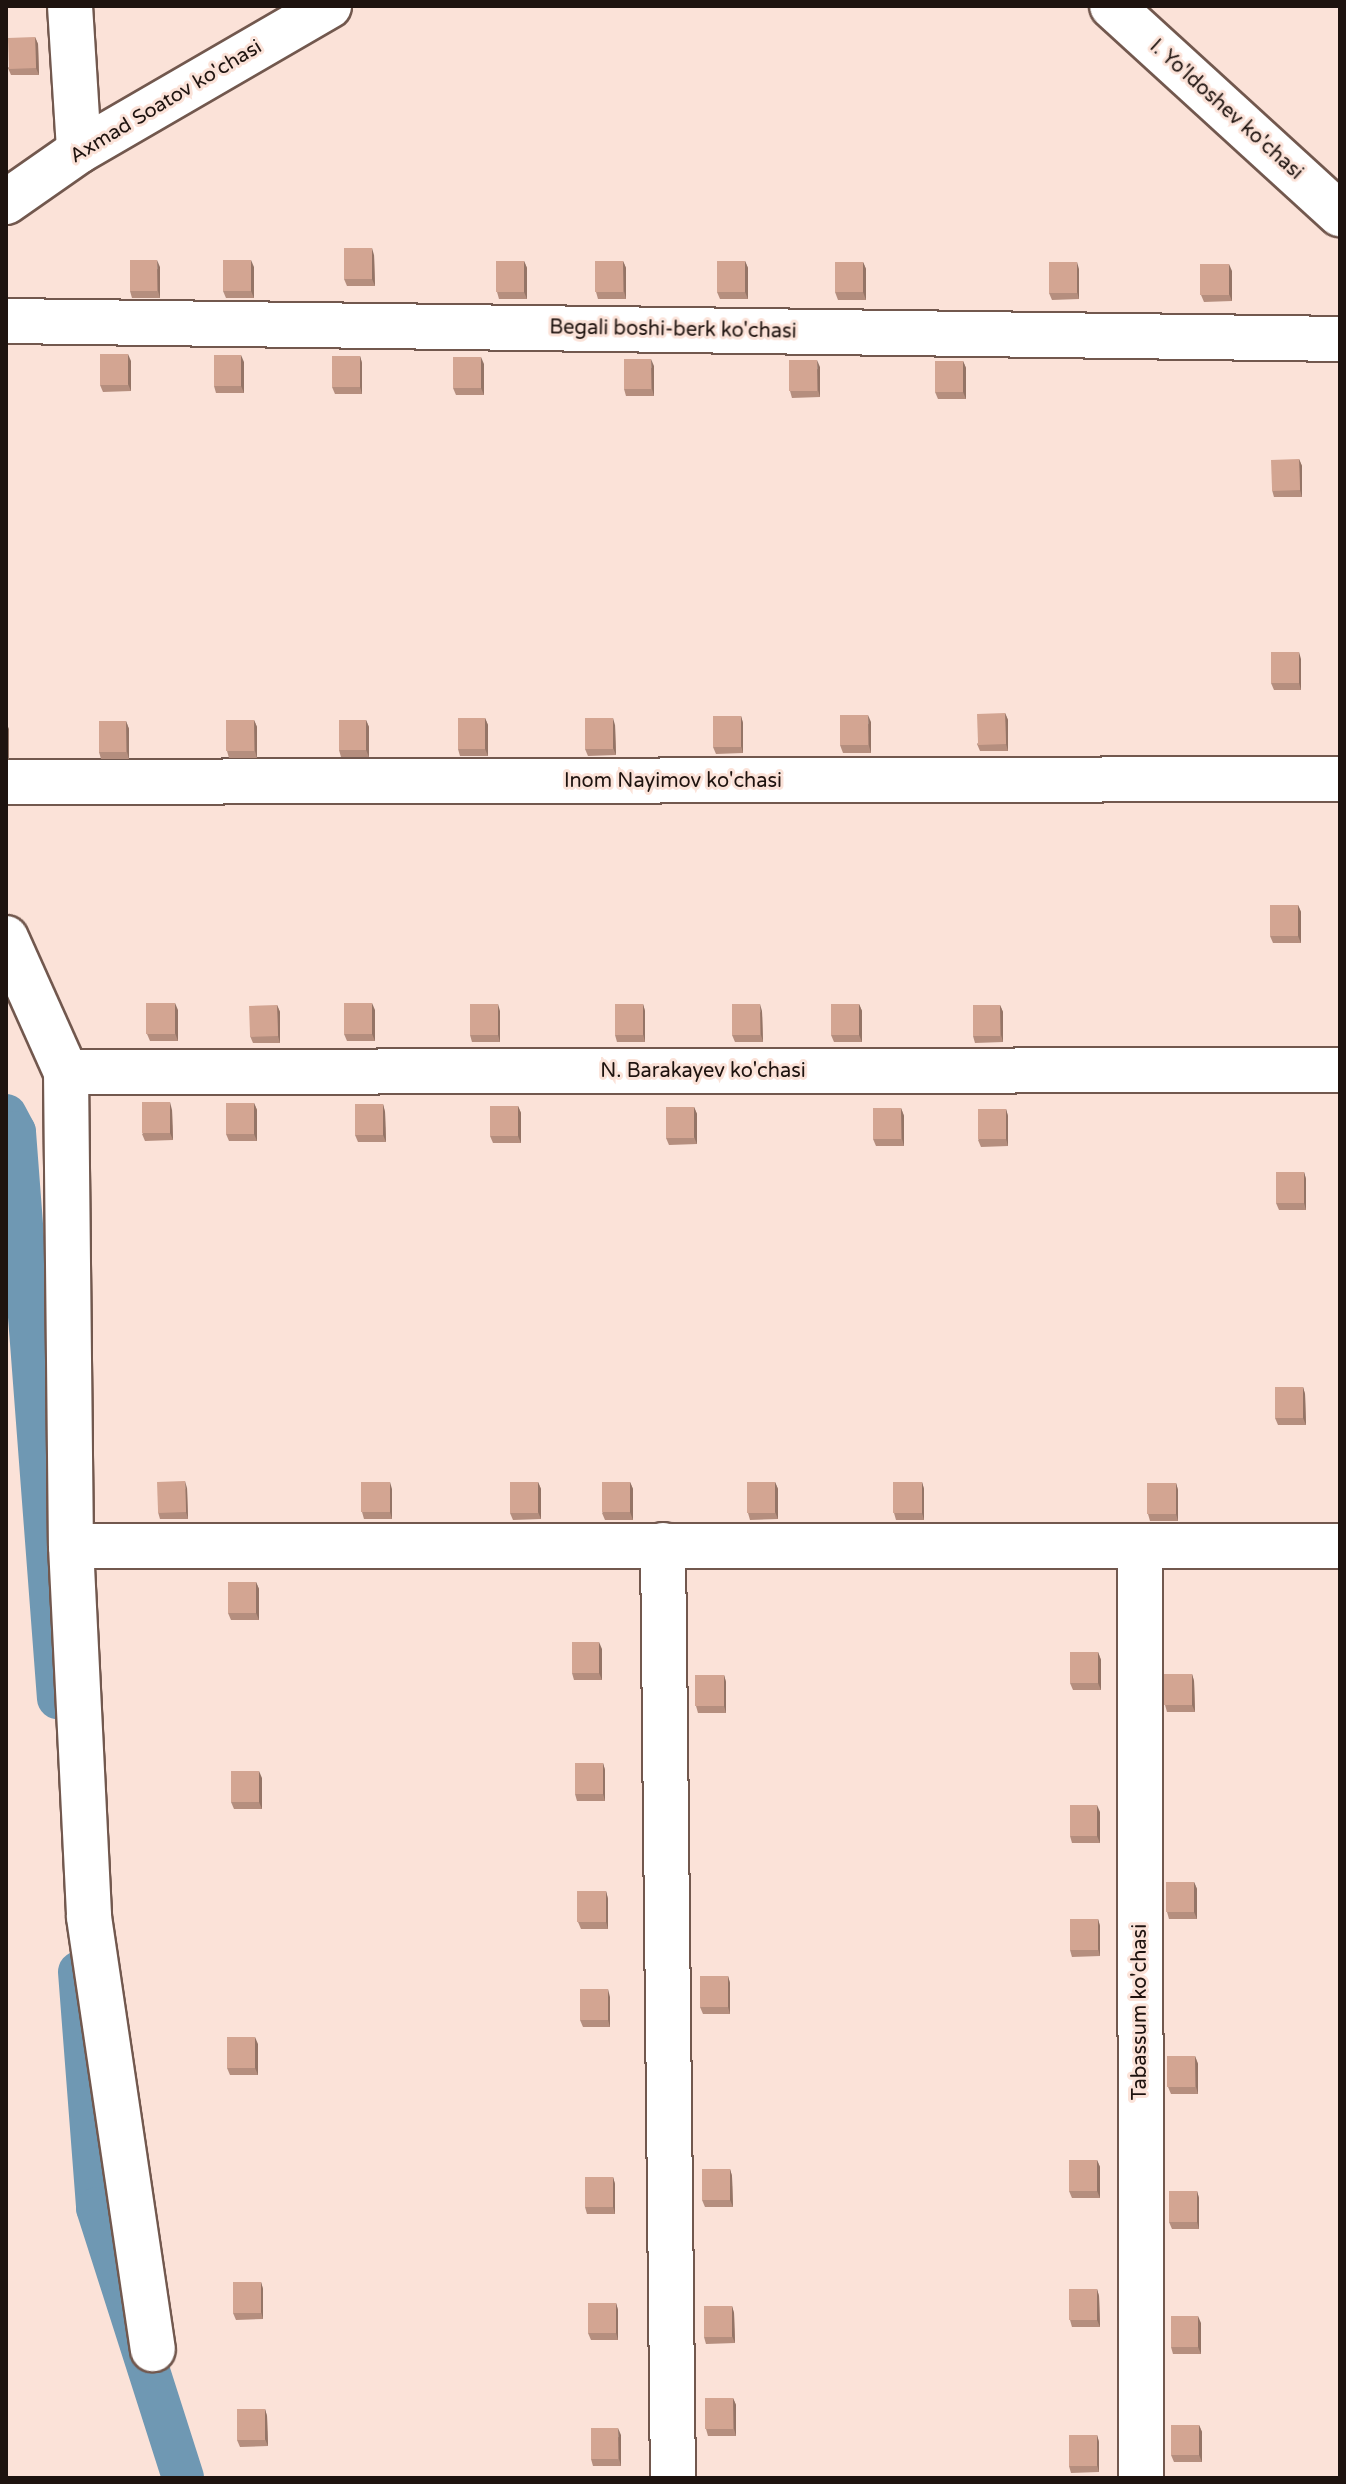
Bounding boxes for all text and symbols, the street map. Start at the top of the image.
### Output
street label: Axmad Soatov ko'chasi [66,35,266,169]
street label: I. Yo'ldoshev ko'chasi [1144,35,1308,185]
street label: Begali boshi-berk ko'chasi [549,316,797,344]
street label: Inom Nayimov ko'chasi [564,769,782,793]
street label: N. Barakayev ko'chasi [600,1059,806,1083]
street label: Tabassum ko'chasi [1128,1924,1152,2100]

